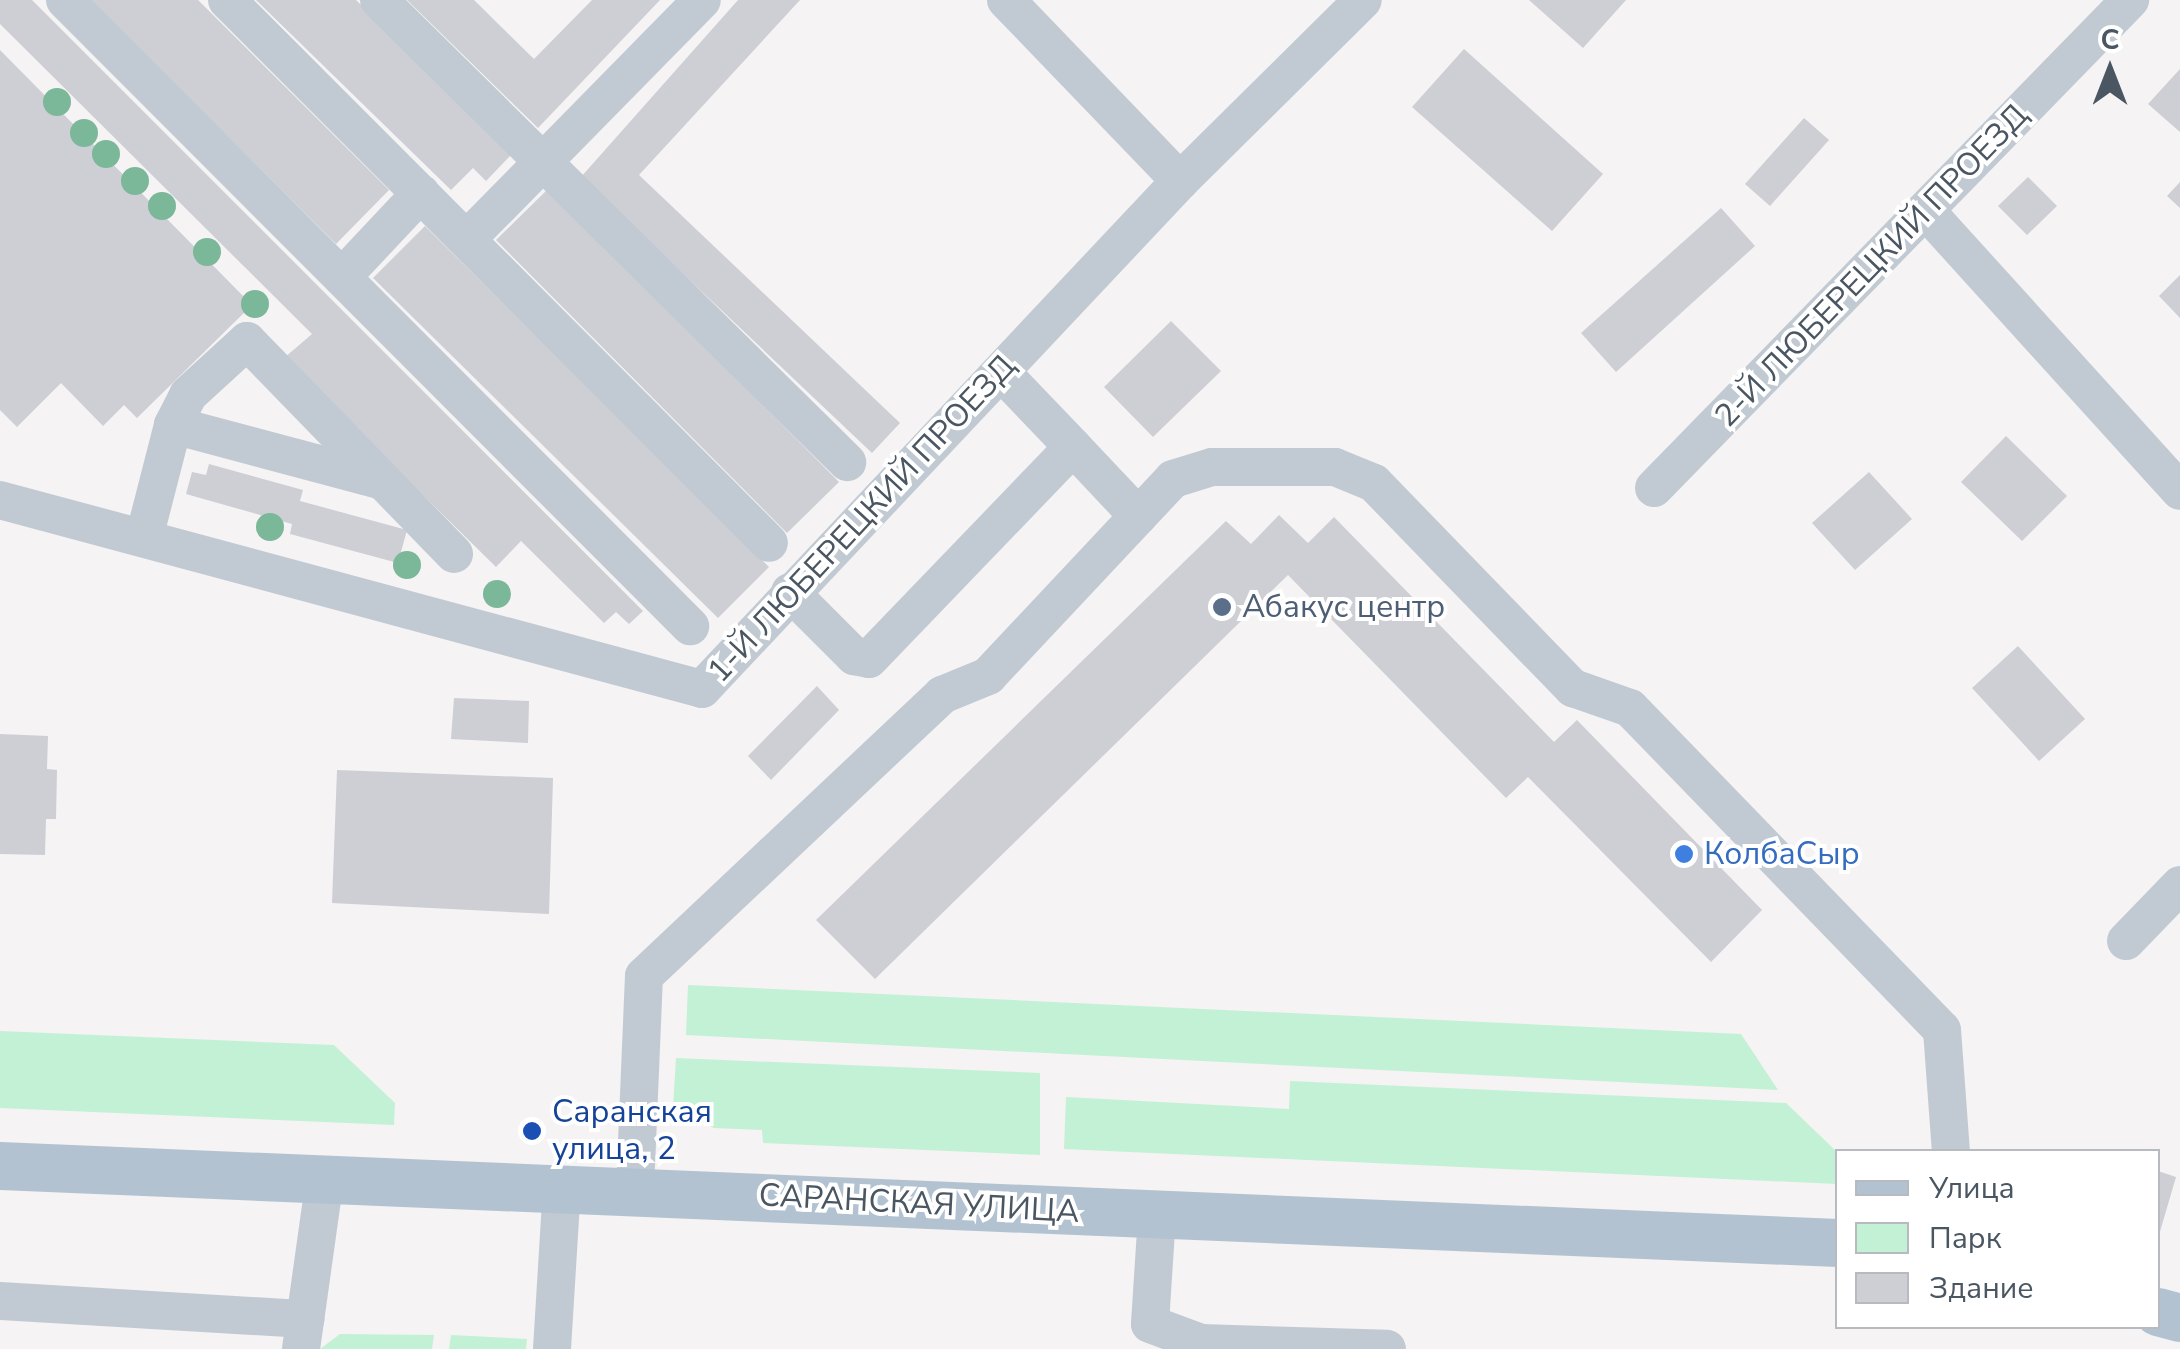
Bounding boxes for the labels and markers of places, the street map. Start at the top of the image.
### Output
place label: Абакус центр [1242,588,1445,626]
marker: Абакус центр [1211,596,1233,618]
place label: КолбаСыр [1704,835,1860,873]
marker: КолбаСыр [1673,843,1695,865]
place label: Саранская улица, 2 [552,1094,712,1169]
marker: Саранская улица, 2 [521,1120,543,1142]

